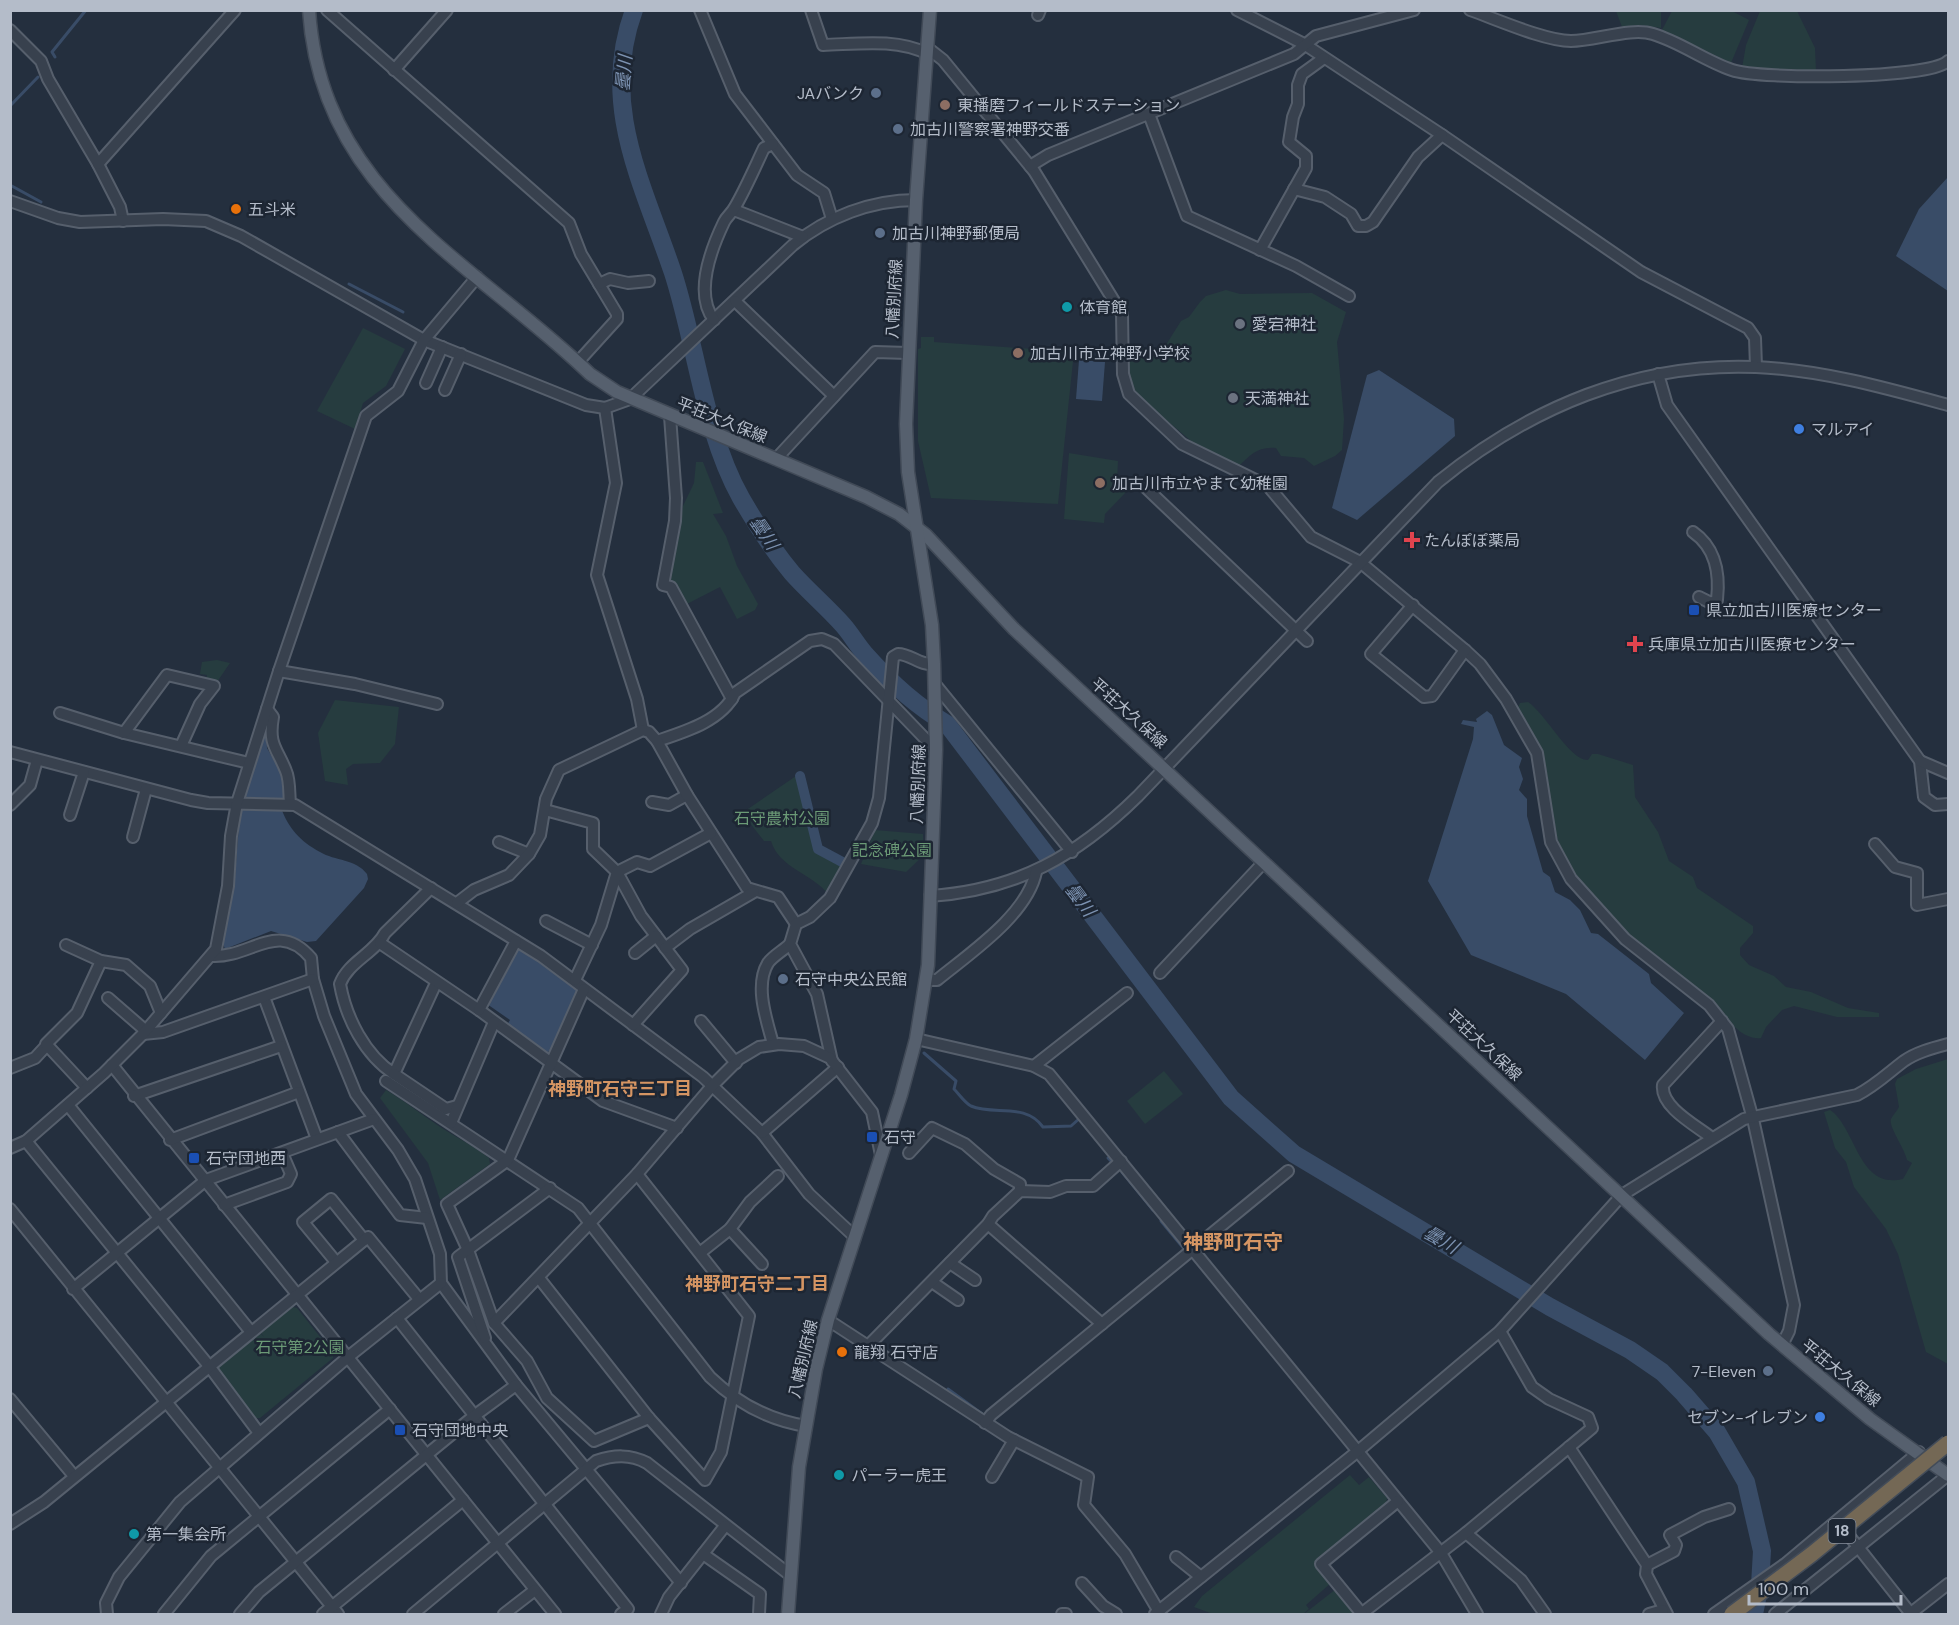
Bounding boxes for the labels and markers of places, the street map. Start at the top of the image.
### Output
place label: JAバンク [797,83,864,104]
marker: JAバンク [869,86,883,100]
place label: 東播磨フィールドステーション [957,95,1180,116]
marker: 東播磨フィールドステーション [938,98,952,112]
place label: 加古川警察署神野交番 [910,119,1070,140]
marker: 加古川警察署神野交番 [891,122,905,136]
place label: 五斗米 [248,199,296,220]
marker: 五斗米 [229,202,243,216]
place label: 加古川神野郵便局 [892,223,1020,244]
marker: 加古川神野郵便局 [873,226,887,240]
place label: 体育館 [1079,297,1127,318]
marker: 体育館 [1060,300,1074,314]
place label: 愛宕神社 [1252,314,1316,335]
marker: 愛宕神社 [1233,317,1247,331]
place label: 加古川市立神野小学校 [1030,343,1190,364]
marker: 加古川市立神野小学校 [1011,346,1025,360]
place label: 天満神社 [1245,388,1309,409]
marker: 天満神社 [1226,391,1240,405]
place label: マルアイ [1811,419,1874,440]
marker: マルアイ [1792,422,1806,436]
place label: 加古川市立やまて幼稚園 [1112,473,1288,494]
marker: 加古川市立やまて幼稚園 [1093,476,1107,490]
place label: たんぽぽ薬局 [1424,530,1520,551]
marker: たんぽぽ薬局 [1405,533,1419,547]
place label: 県立加古川医療センター [1706,600,1882,621]
marker: 県立加古川医療センター [1687,603,1701,617]
place label: 兵庫県立加古川医療センター [1648,634,1856,655]
marker: 兵庫県立加古川医療センター [1626,635,1644,653]
place label: 石守中央公民館 [795,969,907,990]
marker: 石守中央公民館 [776,972,790,986]
place label: 石守 [884,1127,916,1148]
marker: 石守 [865,1130,879,1144]
place label: 石守団地西 [206,1148,286,1169]
marker: 石守団地西 [187,1151,201,1165]
place label: 龍翔 石守店 [854,1342,938,1363]
marker: 龍翔 石守店 [835,1345,849,1359]
place label: 7-Eleven [1692,1361,1756,1382]
marker: 7-Eleven [1761,1364,1775,1378]
place label: セブン-イレブン [1687,1407,1808,1428]
marker: セブン-イレブン [1813,1410,1827,1424]
place label: 石守団地中央 [412,1420,508,1441]
marker: 石守団地中央 [393,1423,407,1437]
place label: パーラー虎王 [851,1465,947,1486]
marker: パーラー虎王 [832,1468,846,1482]
place label: 第一集会所 [146,1524,226,1545]
marker: 第一集会所 [127,1527,141,1541]

